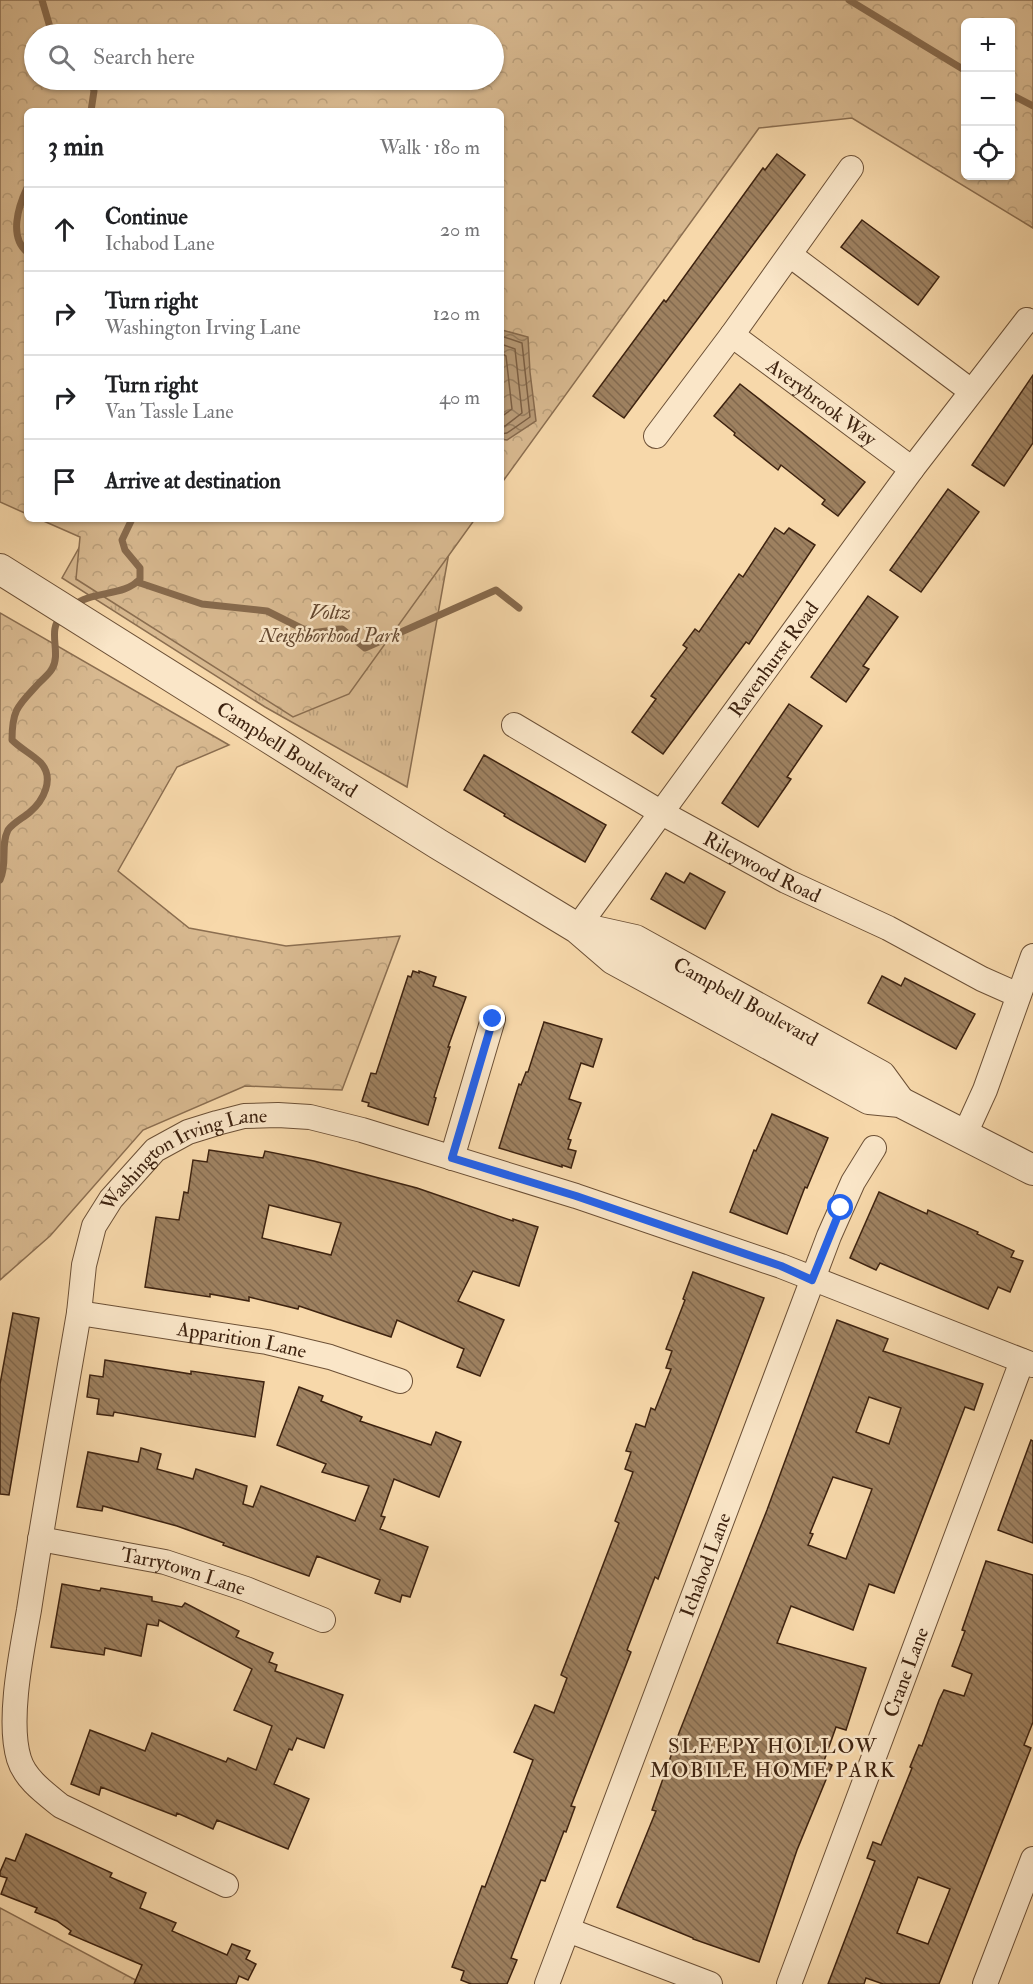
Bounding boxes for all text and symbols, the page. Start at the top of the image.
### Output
map controls [961,18,1015,180]
button: + [961,18,1015,72]
search box [24,24,504,90]
icon: search [45,41,78,74]
text: Search here [93,43,195,71]
button: − [961,72,1015,126]
button: locate [961,126,1015,180]
text: 3 min [48,131,104,163]
text: Walk · 180 m [380,135,480,160]
text: Continue [105,203,188,231]
icon: ahead [48,213,81,246]
text: 20 m [440,217,480,242]
text: Ichabod Lane [105,231,215,256]
text: Turn right [105,287,198,315]
icon: right [48,297,81,330]
text: 120 m [433,301,480,326]
text: Washington Irving Lane [105,315,301,340]
street label: Averybrook Way [761,353,882,452]
text: Turn right [105,371,198,399]
icon: right [48,381,81,414]
text: 40 m [439,385,480,410]
text: Van Tassle Lane [105,399,234,424]
icon: arrive [48,465,81,498]
text: Arrive at destination [105,467,281,495]
street label: Ravenhurst Road [723,597,824,722]
park label: Voltz Neighborhood Park [259,600,400,648]
street label: Campbell Boulevard [212,696,362,803]
street label: Rileywood Road [699,826,825,908]
street label: Campbell Boulevard [669,952,822,1052]
route end [479,1005,505,1031]
street label: Washington Irving Lane [95,1103,268,1216]
route start [827,1194,853,1220]
street label: Apparition Lane [174,1316,309,1364]
street label: Ichabod Lane [674,1509,737,1621]
street label: Tarrytown Lane [119,1542,249,1601]
street label: Crane Lane [878,1624,934,1721]
district label: SLEEPY HOLLOW MOBILE HOME PARK [650,1733,896,1784]

